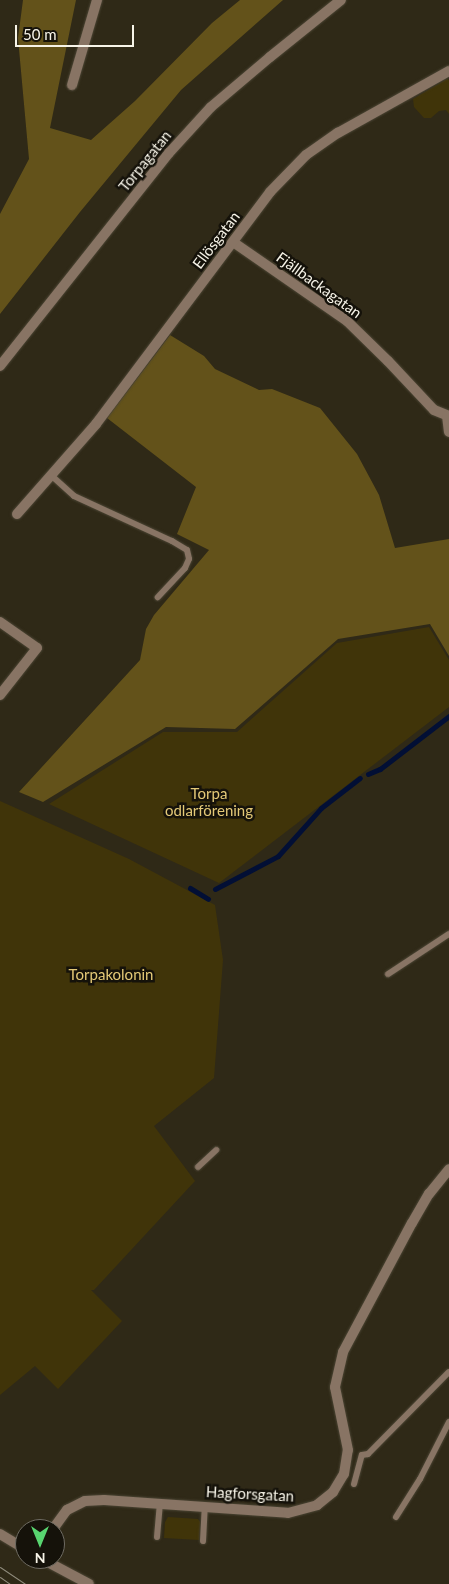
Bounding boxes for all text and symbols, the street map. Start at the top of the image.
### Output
scale bar [18,15,136,47]
text: 50 m [23,25,57,43]
street label: Torpagatan [115,127,175,195]
street label: Ellösgatan [189,208,243,272]
street label: Fjällbackagatan [273,248,365,322]
park label: Torpa odlarförening [165,784,253,819]
park label: Torpakolonin [69,966,153,984]
street label: Hagforsgatan [205,1483,295,1505]
north arrow [15,1519,65,1569]
text: N [35,1550,45,1567]

